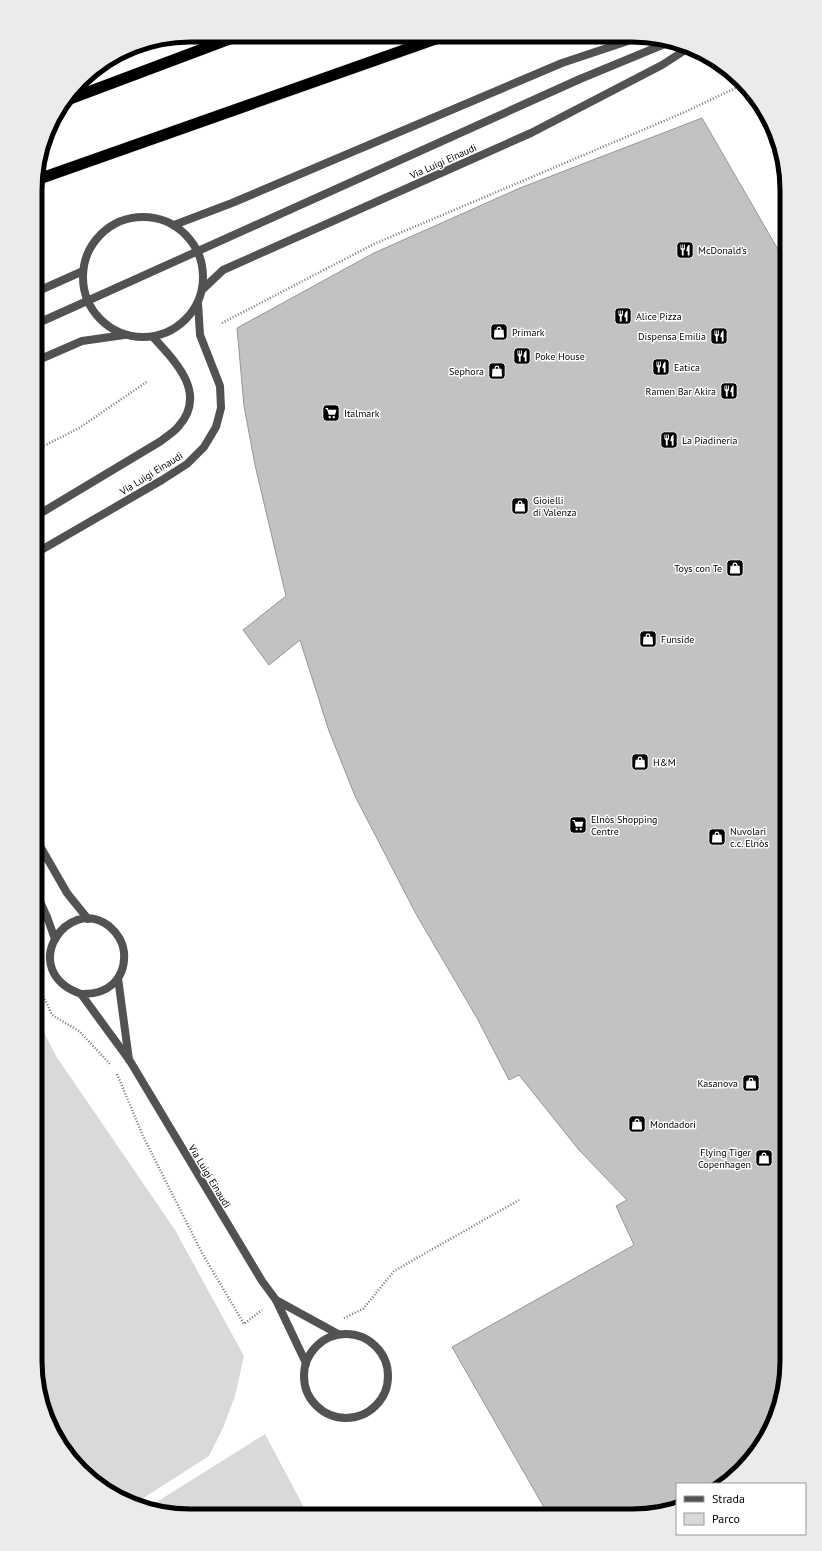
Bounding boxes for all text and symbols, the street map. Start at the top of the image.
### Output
street label: Via Luigi Einaudi [407,141,479,182]
restaurant icon: McDonald's [675,240,695,260]
place label: McDonald's [698,244,747,257]
restaurant icon: Alice Pizza [613,306,633,326]
place label: Alice Pizza [636,310,682,323]
shop icon: Primark [489,322,509,342]
place label: Primark [512,326,545,339]
restaurant icon: Dispensa Emilia [709,326,729,346]
place label: Dispensa Emilia [638,330,706,343]
restaurant icon: Poke House [512,346,532,366]
place label: Poke House [535,350,585,363]
restaurant icon: Eatica [651,357,671,377]
shop icon: Sephora [487,361,507,381]
place label: Eatica [674,361,700,374]
place label: Sephora [449,365,484,378]
restaurant icon: Ramen Bar Akira [719,381,739,401]
place label: Ramen Bar Akira [646,385,716,398]
supermarket icon: Italmark [321,403,341,423]
place label: Italmark [344,407,380,420]
restaurant icon: La Piadineria [659,430,679,450]
place label: La Piadineria [682,434,738,447]
street label: Via Luigi Einaudi [117,449,185,498]
place label: Gioielli di Valenza [533,494,577,519]
shop icon: Gioielli di Valenza [510,496,530,516]
shop icon: Toys con Te [725,558,745,578]
place label: Toys con Te [674,562,722,575]
shop icon: Funside [638,629,658,649]
place label: Funside [661,633,694,646]
shop icon: H&M [630,752,650,772]
place label: H&M [653,756,676,769]
place label: Elnòs Shopping Centre [591,813,657,838]
supermarket icon: Elnòs Shopping Centre [568,815,588,835]
place label: Nuvolari c.c. Elnòs [730,825,769,850]
shop icon: Nuvolari c.c. Elnòs [707,827,727,847]
shop icon: Kasanova [741,1073,761,1093]
place label: Kasanova [698,1077,738,1090]
shop icon: Mondadori [627,1114,647,1134]
place label: Mondadori [650,1118,696,1131]
street label: Via Luigi Einaudi [185,1141,234,1210]
place label: Flying Tiger Copenhagen [698,1146,752,1171]
shop icon: Flying Tiger Copenhagen [754,1148,774,1168]
legend [676,1483,806,1535]
text: Strada [712,1491,745,1506]
text: Parco [712,1511,740,1526]

